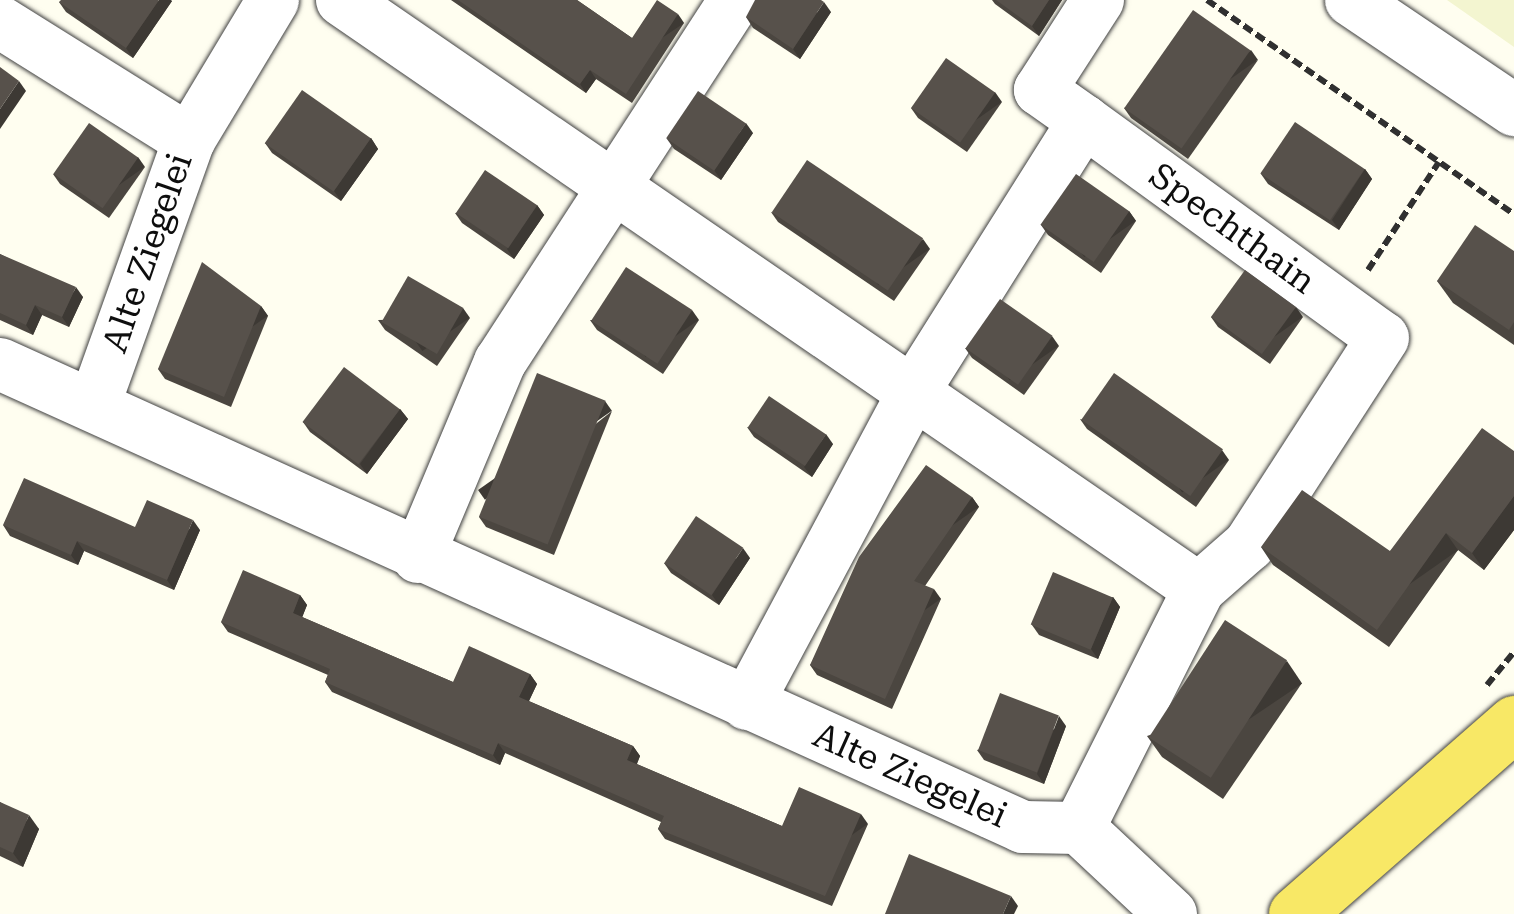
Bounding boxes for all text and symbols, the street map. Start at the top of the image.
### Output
street label: Alte Ziegelei [94,148,202,358]
street label: Spechthain [1141,155,1323,303]
street label: Alte Ziegelei [807,715,1013,837]

